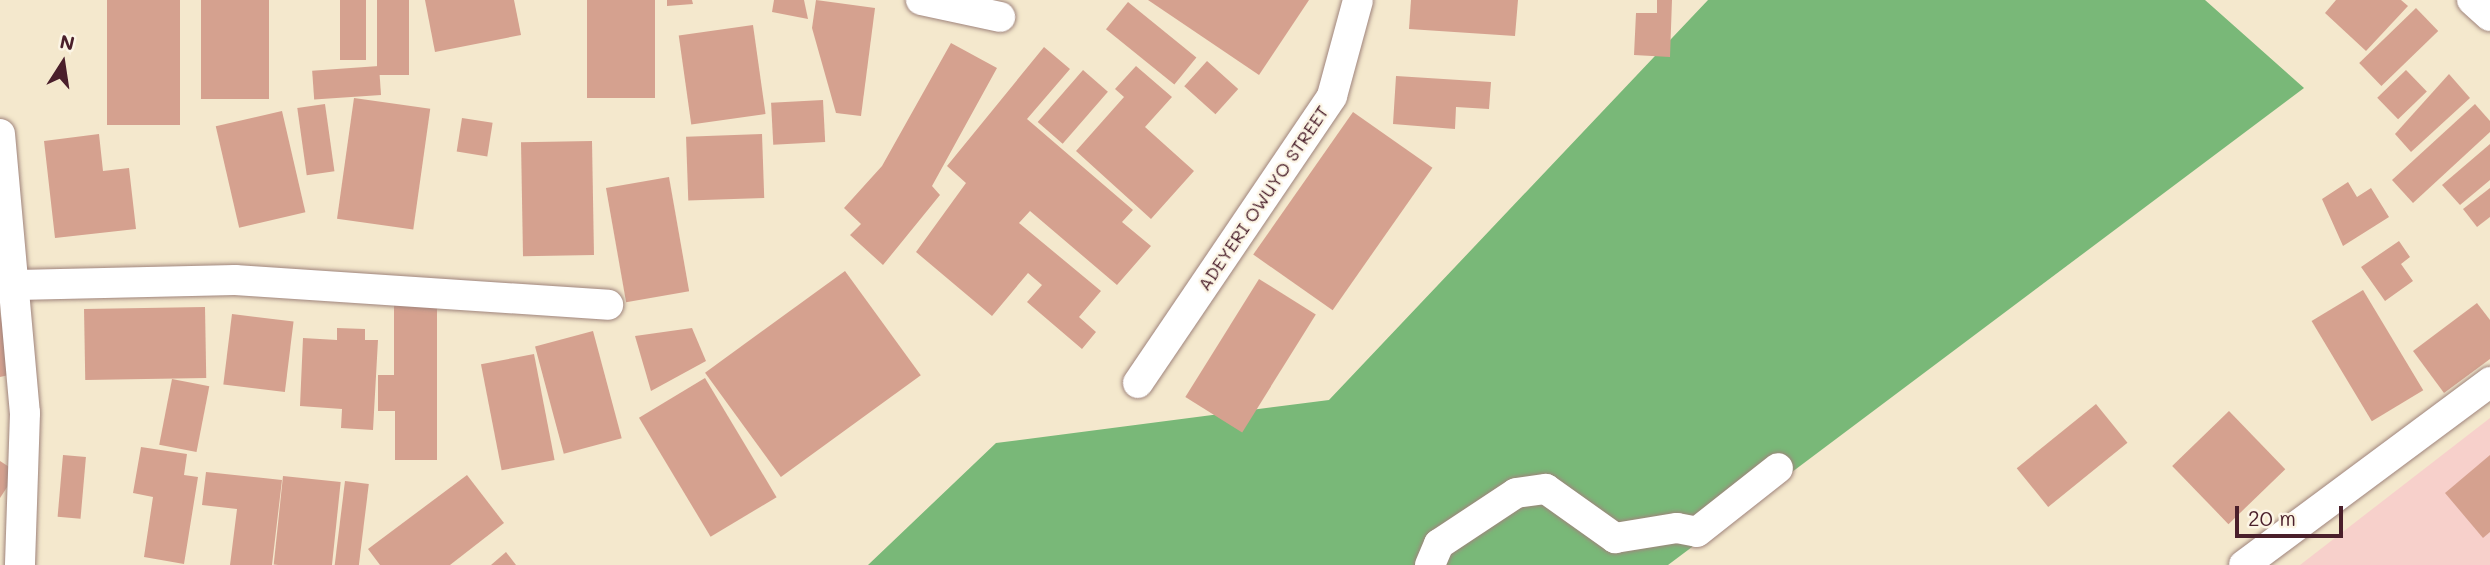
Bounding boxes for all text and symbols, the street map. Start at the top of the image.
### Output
north arrow [28,28,98,98]
text: N [58,28,77,56]
street label: ADEYERI OWUYO STREET [1193,101,1333,295]
scale bar [2238,491,2346,536]
text: 20 m [2248,504,2296,531]

